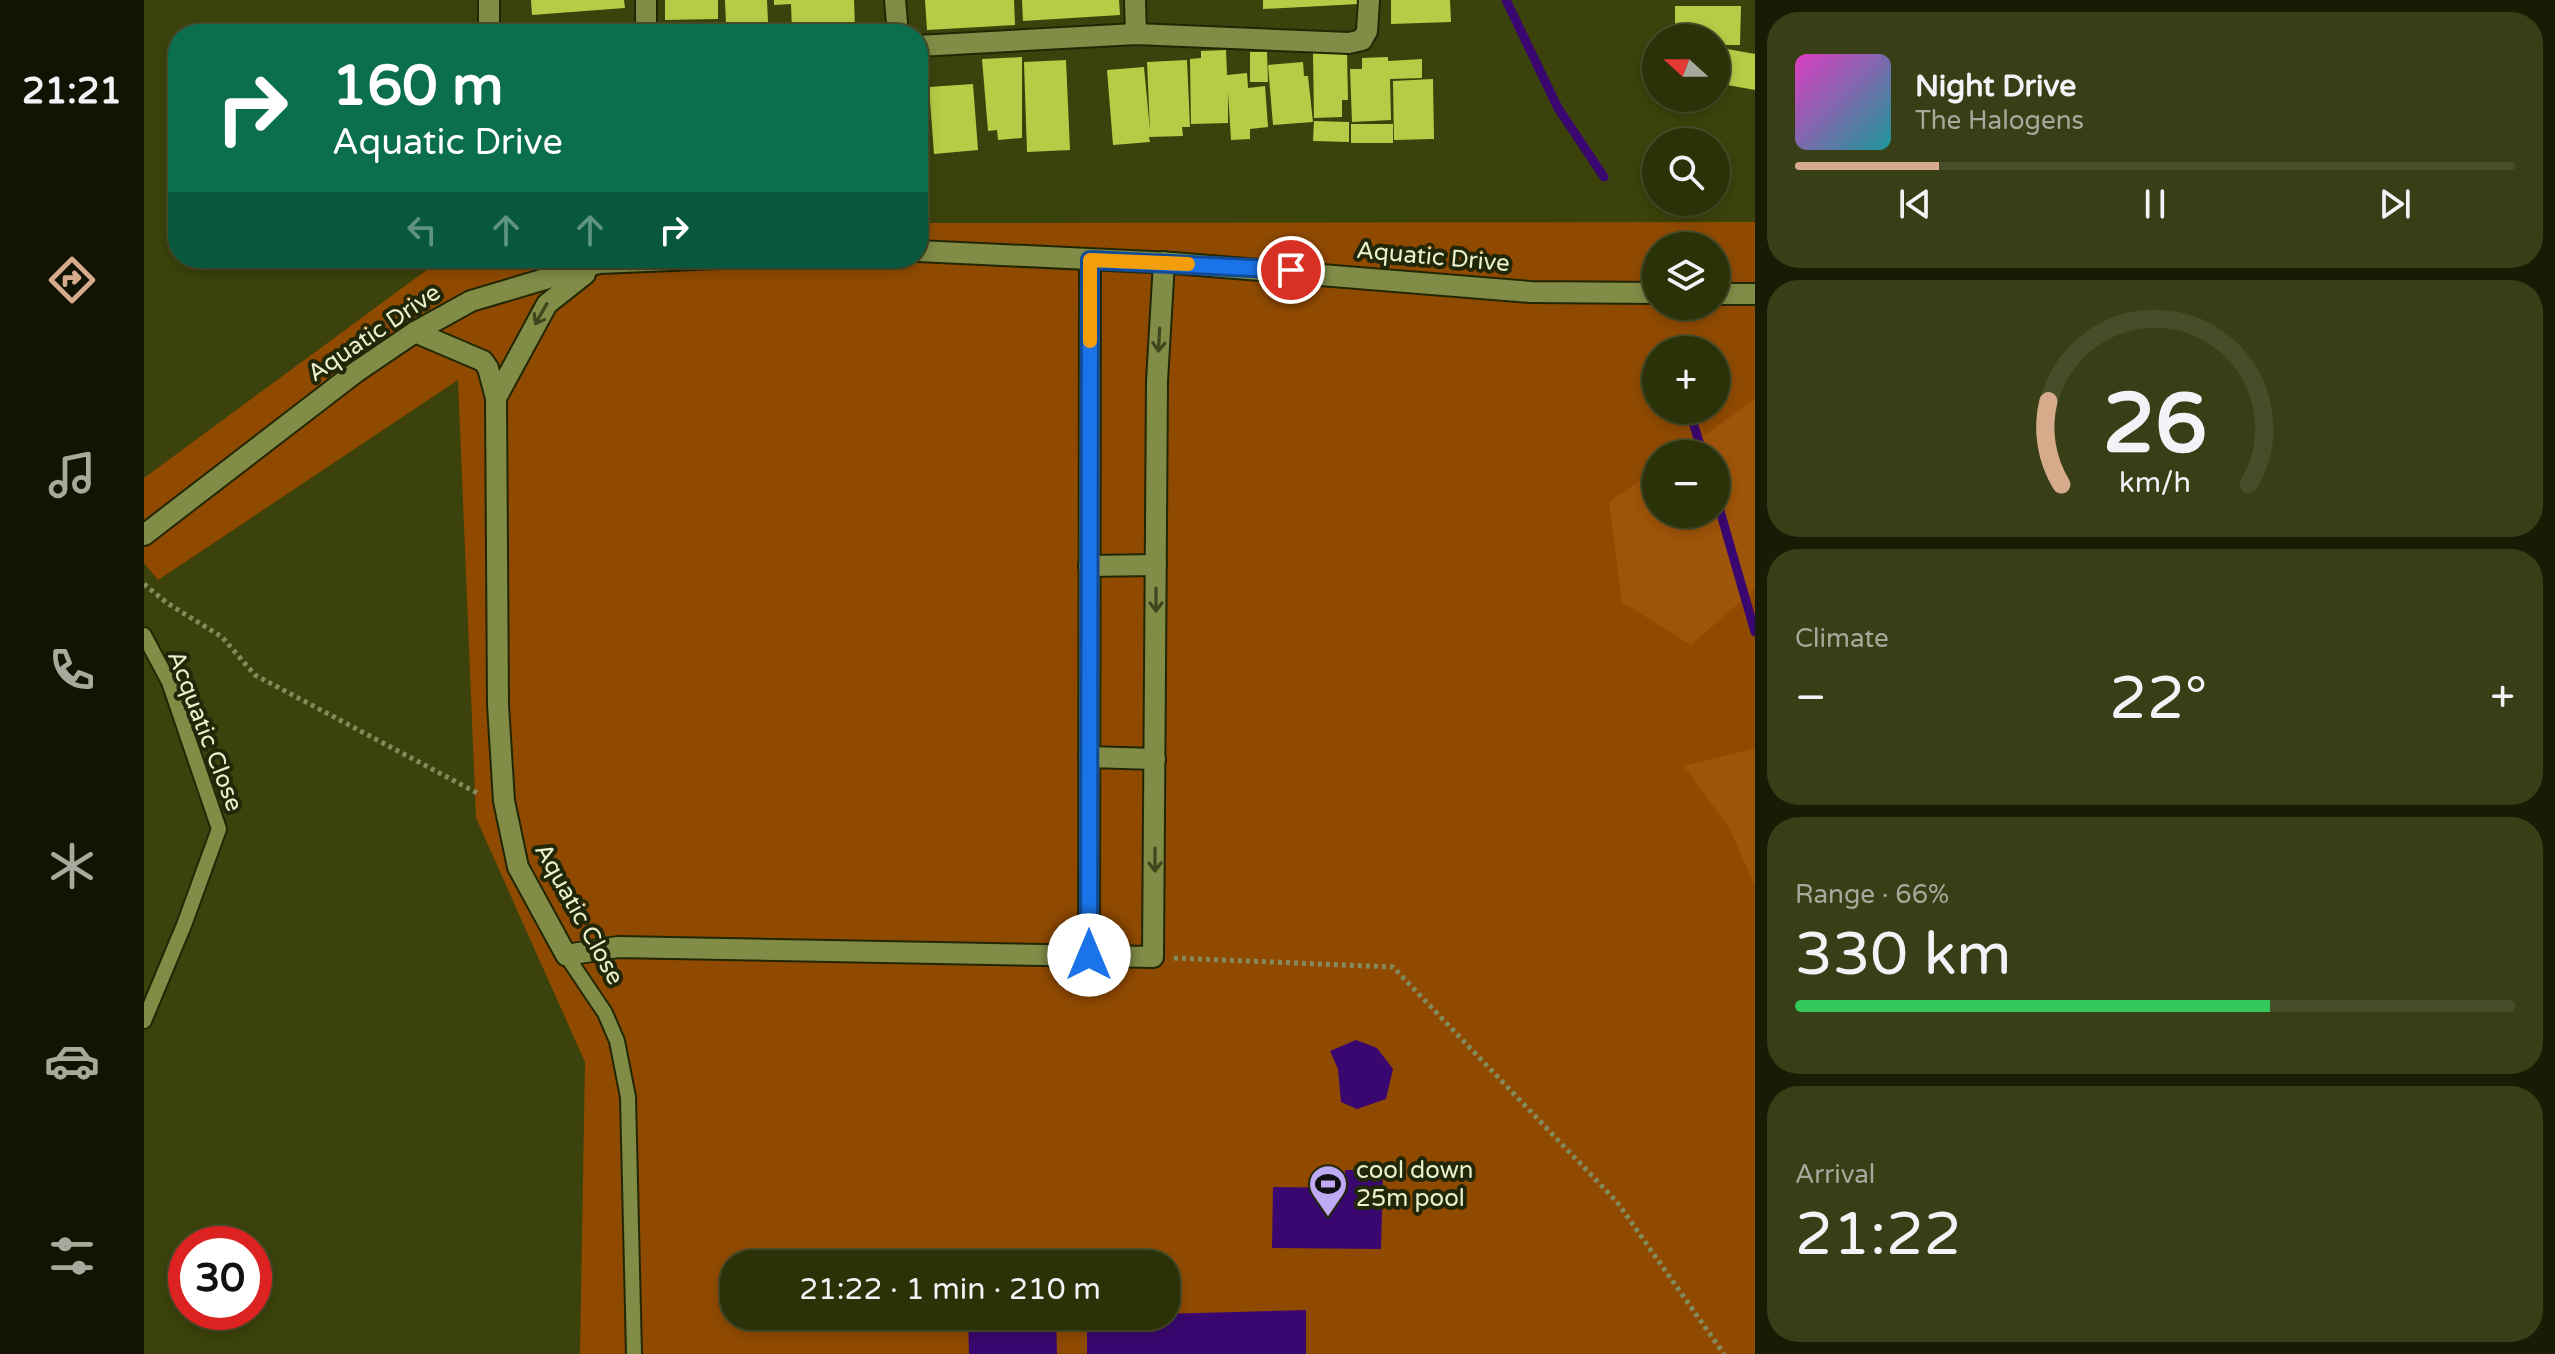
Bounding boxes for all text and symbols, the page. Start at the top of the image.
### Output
north arrow [1642,24,1730,112]
map controls [1642,24,1730,528]
text: 160 m [332,53,503,120]
icon: right [200,56,304,160]
text: Night Drive [1915,68,2076,105]
text: 21:21 [22,70,122,113]
text: The Halogens [1915,105,2084,136]
text: Aquatic Drive [332,121,563,164]
button: search [1642,128,1730,216]
icon: previous [1893,182,1937,226]
icon: pause [2133,182,2177,226]
icon: next [2373,182,2417,226]
icon: left [400,208,444,252]
icon: ahead [484,208,528,252]
icon: ahead [568,208,612,252]
icon: right [652,208,696,252]
button: layers [1642,232,1730,320]
pin [1257,236,1325,304]
street label: Aquatic Drive [1355,236,1511,278]
icon: arrive [1269,248,1313,292]
icon: directions [44,252,100,308]
street label: Aquatic Drive [302,278,446,388]
one-way arrow [533,302,549,325]
one-way arrow [1151,326,1166,353]
button: + [1642,336,1730,424]
text: 26 [2103,374,2207,474]
button: − [1642,440,1730,528]
icon: music [44,447,100,503]
text: km/h [2119,466,2191,500]
one-way arrow [1148,586,1164,613]
text: Climate [1795,623,1889,654]
icon: phone [44,642,100,698]
street label: Acquatic Close [161,647,249,815]
text: 22° [2109,663,2207,735]
text: − [1795,672,1826,725]
text: + [2490,672,2515,725]
icon: climate [44,838,100,894]
street label: Aquatic Close [528,838,630,990]
one-way arrow [1147,846,1163,873]
text: Range · 66% [1795,879,1949,910]
position arrow [1047,913,1131,997]
text: 330 km [1795,919,2011,991]
icon: car [44,1033,100,1089]
place label: cool down 25m pool [1356,1156,1473,1213]
text: Arrival [1795,1159,1875,1190]
sports icon: cool down 25m pool [1307,1163,1349,1218]
text: 21:22 [1795,1199,1961,1271]
speed limit sign: 30 [168,1226,272,1330]
icon: filters [44,1228,100,1284]
text: 21:22 · 1 min · 210 m [799,1271,1101,1308]

